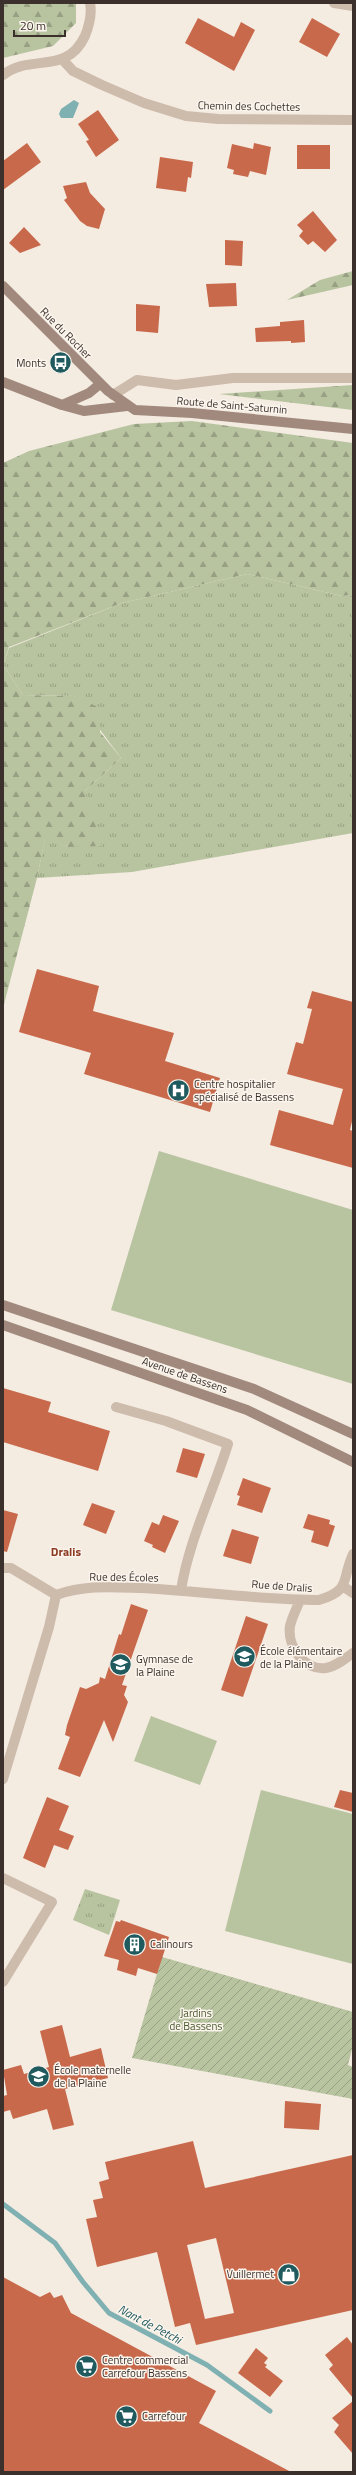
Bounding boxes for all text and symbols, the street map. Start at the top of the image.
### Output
scale bar [14,12,65,38]
text: 20 m [20,16,46,35]
street label: Chemin des Cochettes [198,97,300,115]
street label: Rue du Rocher [37,304,96,363]
bus stop icon: Monts [48,350,74,376]
place label: Monts [16,355,46,371]
street label: Route de Saint-Saturnin [176,392,288,418]
place label: Centre hospitalier spécialisé de Bassens [194,1076,294,1105]
hospital icon: Centre hospitalier spécialisé de Bassens [165,1077,191,1103]
street label: Avenue de Bassens [140,1353,230,1397]
district label: Dralis [51,1542,81,1561]
street label: Rue des Écoles [89,1568,159,1586]
street label: Rue de Dralis [251,1576,313,1596]
place label: École élémentaire de la Plaine [260,1643,343,1672]
school or university icon: École élémentaire de la Plaine [231,1644,257,1670]
place label: Gymnase de la Plaine [136,1651,194,1680]
school or university icon: Gymnase de la Plaine [107,1652,133,1678]
building icon: Calinours [121,1931,147,1957]
place label: Calinours [150,1936,193,1952]
park label: Jardins de Bassens [170,2005,222,2034]
place label: École maternelle de la Plaine [54,2062,132,2091]
school or university icon: École maternelle de la Plaine [25,2063,51,2089]
shop icon: Vuillermet [276,2261,302,2287]
place label: Vuillermet [227,2266,274,2282]
water label: Nant de Petchi [115,2299,186,2349]
place label: Centre commercial Carrefour Bassens [102,2352,188,2381]
supermarket icon: Centre commercial Carrefour Bassens [73,2353,99,2379]
supermarket icon: Carrefour [113,2403,139,2429]
place label: Carrefour [142,2408,186,2424]

